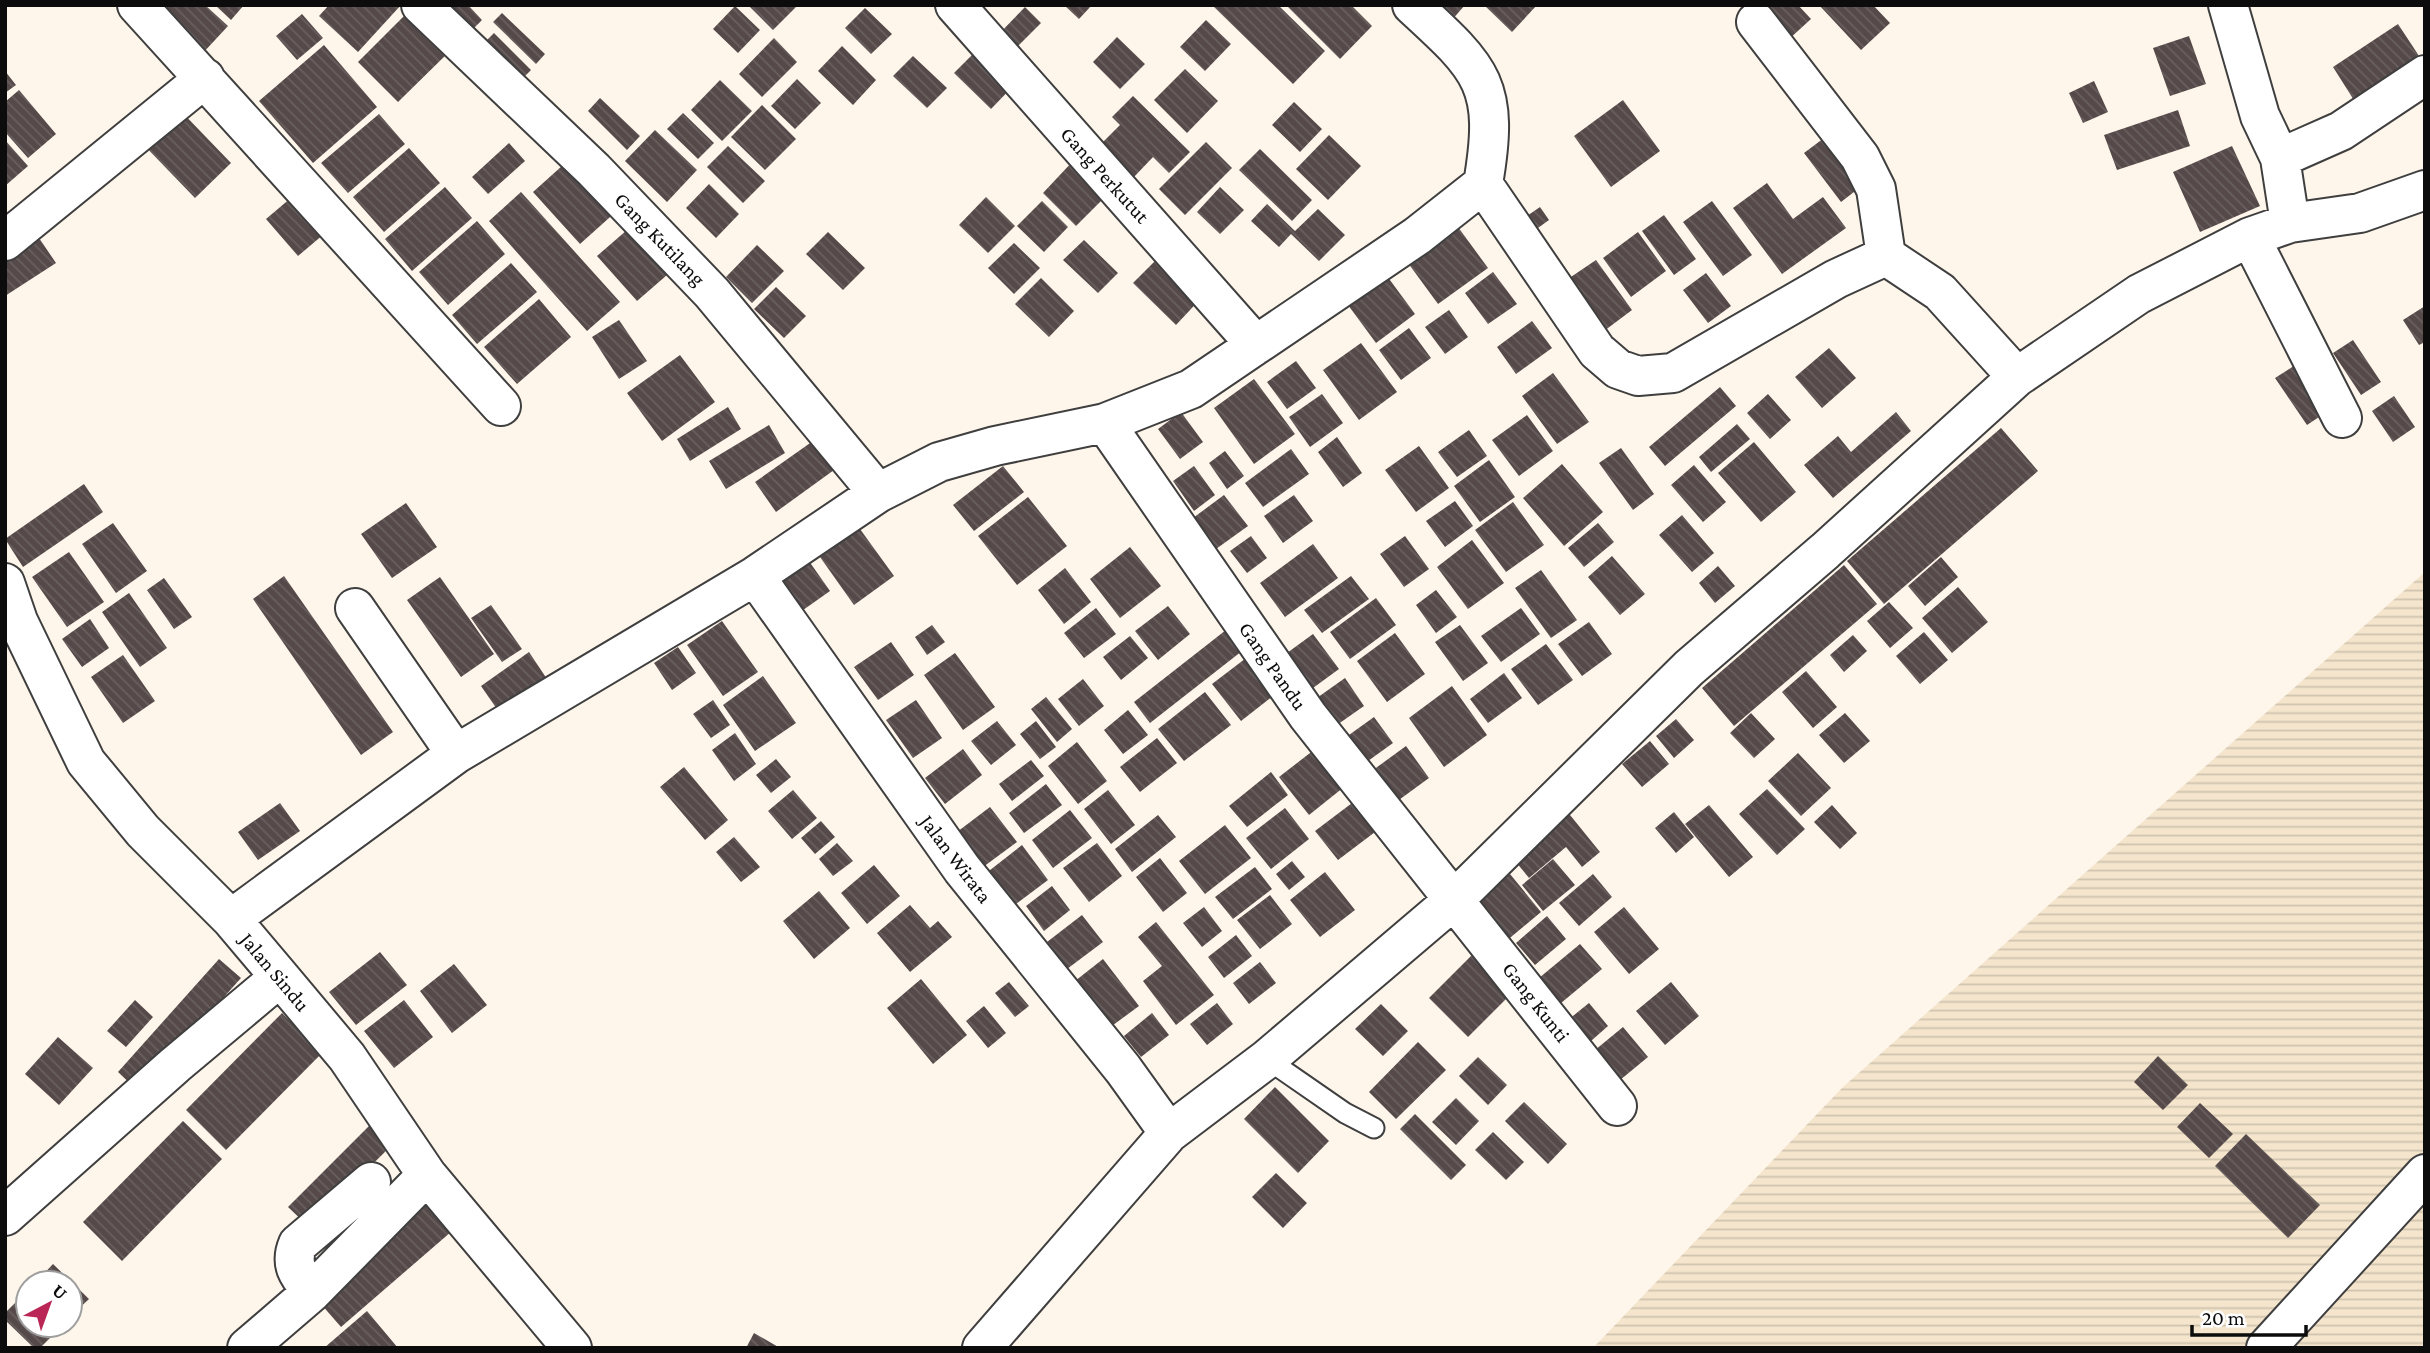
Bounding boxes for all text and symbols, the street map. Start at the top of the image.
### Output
street label: Gang Perkutut [1056,122,1155,229]
street label: Gang Kutilang [610,187,710,291]
street label: Gang Pandu [1234,617,1312,715]
street label: Jalan Wirata [914,809,997,908]
street label: Jalan Sindu [234,926,315,1016]
street label: Gang Kunti [1497,957,1575,1047]
north arrow [14,1269,84,1339]
text: U [48,1279,72,1304]
scale bar [2192,1294,2306,1338]
text: 20 m [2202,1306,2245,1330]

